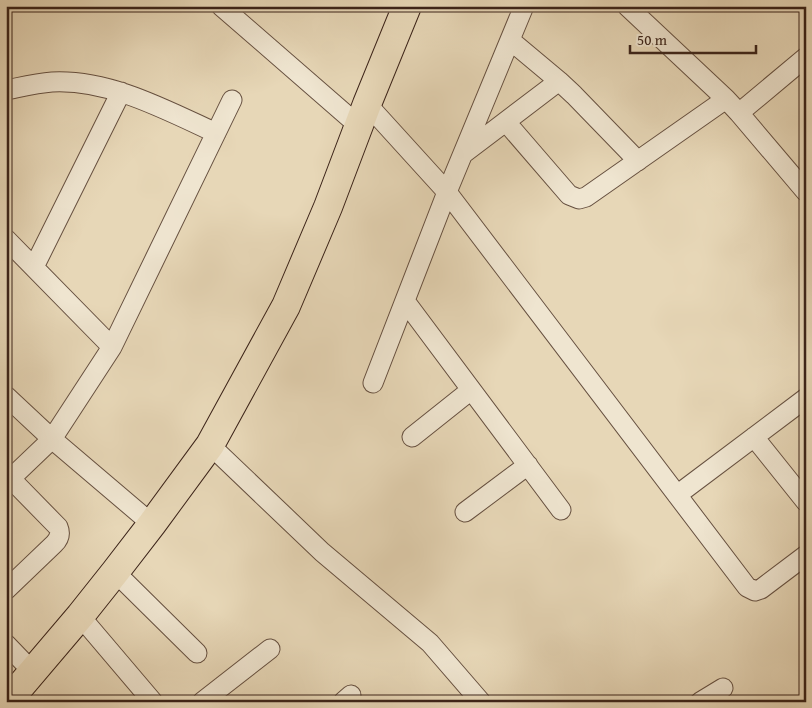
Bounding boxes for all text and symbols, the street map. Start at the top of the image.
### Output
scale bar [630,22,756,54]
text: 50 m [637,29,668,50]

